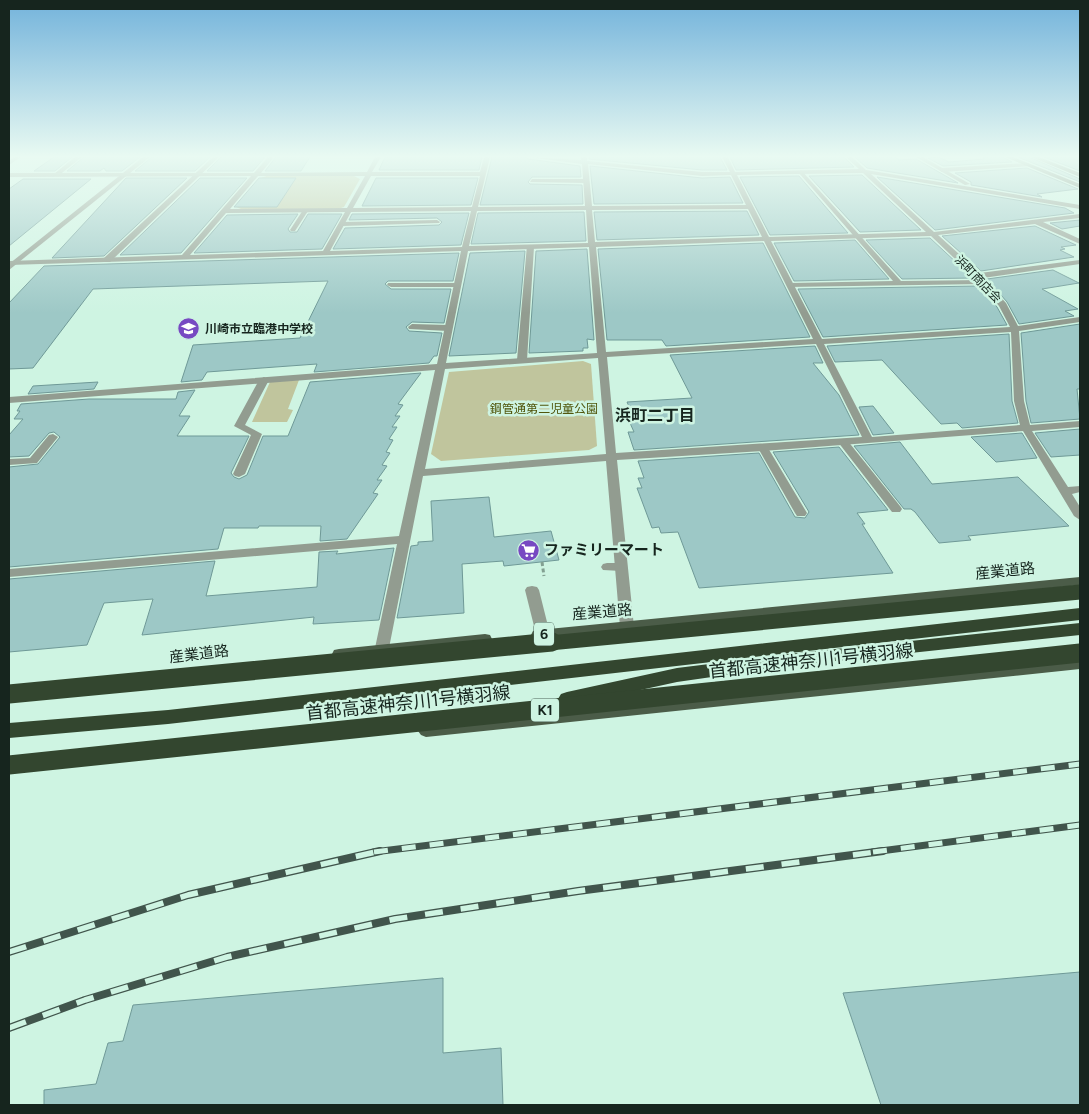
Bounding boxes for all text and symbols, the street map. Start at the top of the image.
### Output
street label: 浜町商店会 [952,253,1004,305]
school or university icon: 川崎市立臨港中学校 [177,317,201,341]
place label: 川崎市立臨港中学校 [205,322,313,336]
park label: 鋼管通第二児童公園 [490,402,598,416]
district label: 浜町二丁目 [615,406,695,425]
supermarket icon: ファミリーマート [516,538,540,562]
place label: ファミリーマート [544,541,664,559]
street label: 産業道路 [974,559,1036,583]
street label: 産業道路 [571,600,633,624]
road number: 6 [534,622,554,646]
street label: 首都高速神奈川1号横羽線 [708,639,914,683]
street label: 産業道路 [168,641,230,667]
street label: 首都高速神奈川1号横羽線 [305,681,511,725]
road number: K1 [531,698,559,722]

